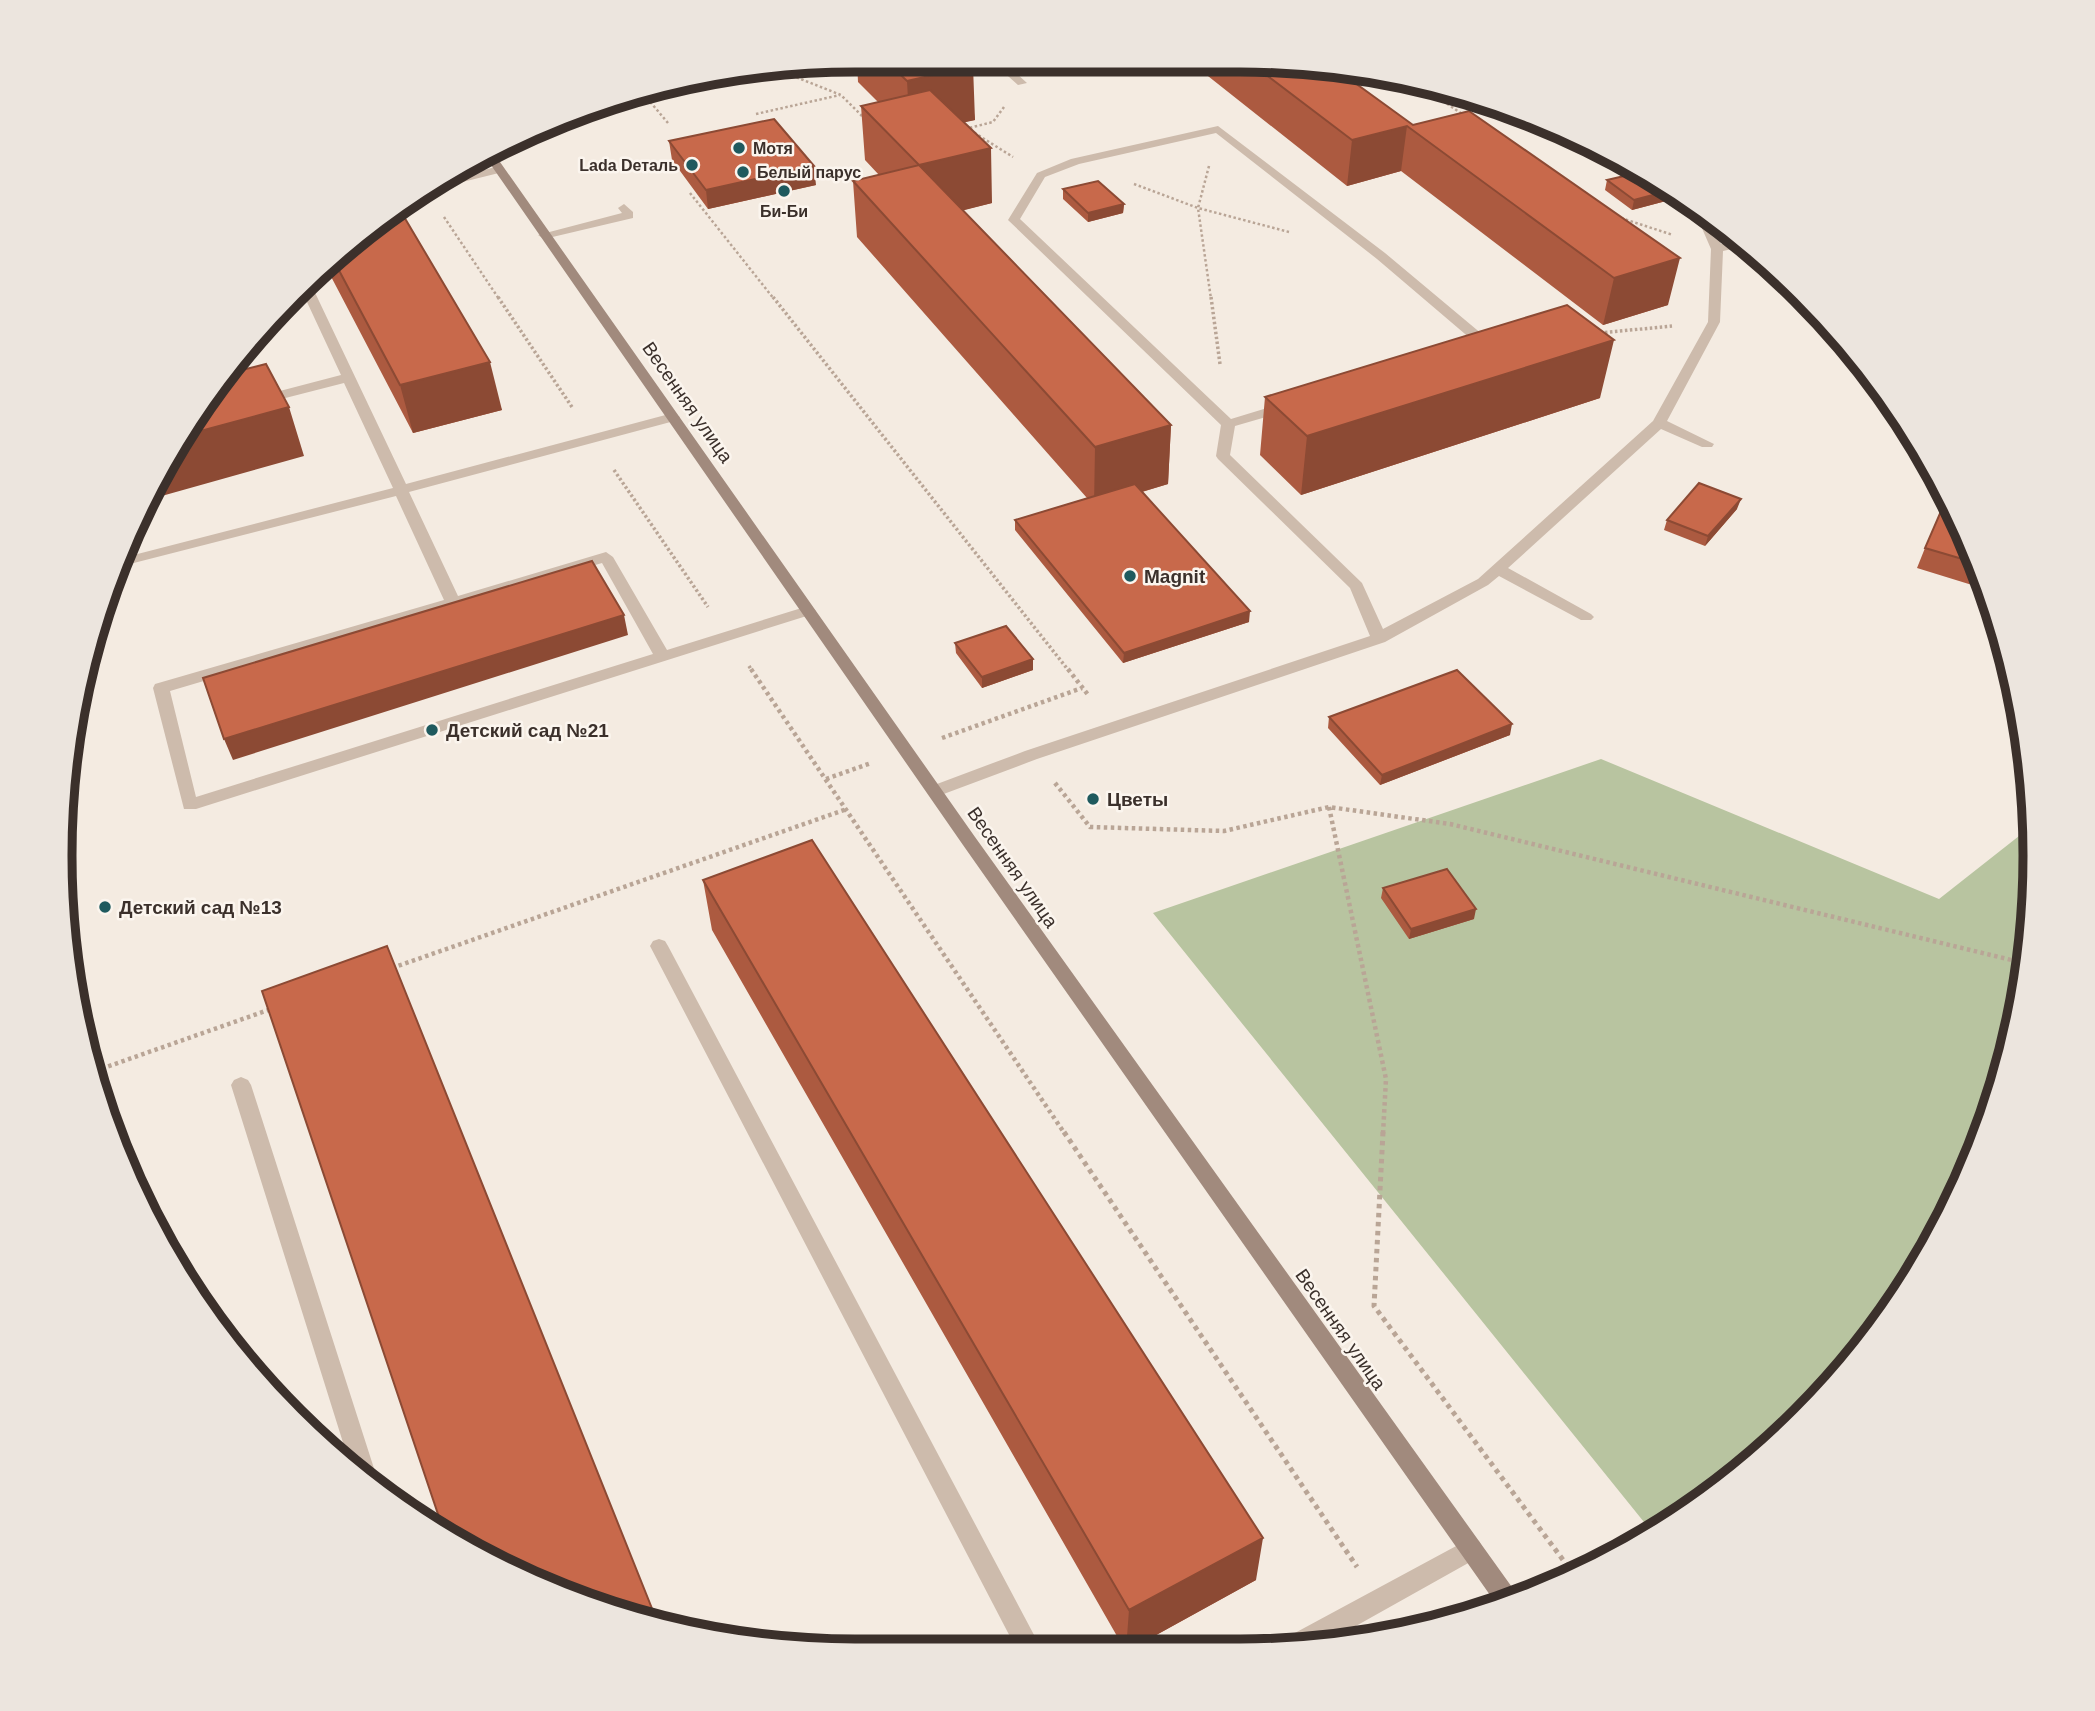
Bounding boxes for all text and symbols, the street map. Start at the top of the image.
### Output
marker: Мотя [731,140,747,156]
place label: Мотя [753,140,793,157]
place label: Lada Dеталь [579,157,678,174]
marker: Lada Dеталь [684,157,700,173]
marker: Белый парус [735,164,751,180]
place label: Белый парус [757,164,861,181]
marker: Би-Би [776,183,792,199]
place label: Би-Би [760,203,808,220]
street label: Весенняя улица [638,338,737,467]
place label: Magnit [1144,566,1206,587]
marker: Magnit [1122,568,1138,584]
place label: Детский сад №21 [446,720,609,741]
marker: Детский сад №21 [424,722,440,738]
place label: Цветы [1107,789,1168,810]
marker: Цветы [1085,791,1101,807]
street label: Весенняя улица [963,803,1062,932]
place label: Детский сад №13 [119,897,282,918]
marker: Детский сад №13 [97,899,113,915]
street label: Весенняя улица [1291,1265,1390,1394]

